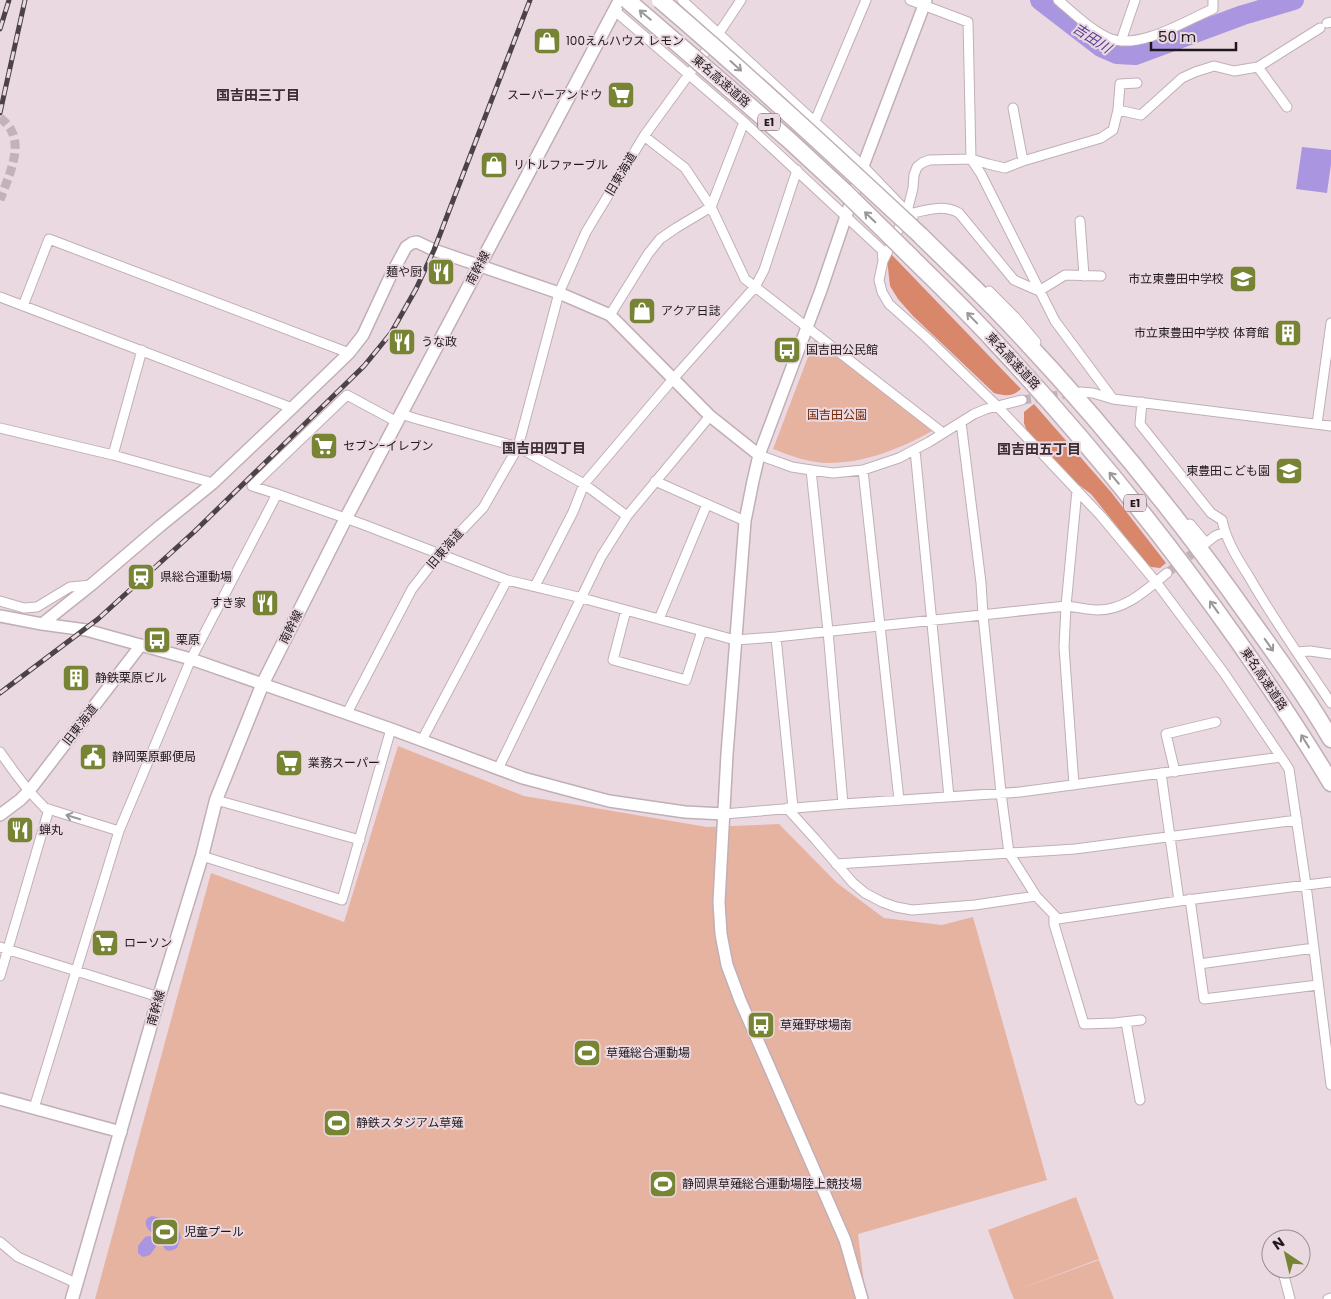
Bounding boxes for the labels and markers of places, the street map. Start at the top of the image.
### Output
shop icon: 100えんハウス レモン [532,26,562,56]
place label: 100えんハウス レモン [566,32,684,49]
supermarket icon: スーパーアンドウ [606,80,636,110]
place label: スーパーアンドウ [507,86,602,103]
shop icon: リトルファーブル [479,150,509,180]
place label: リトルファーブル [513,156,608,173]
restaurant icon: 麺や厨 [426,257,456,287]
place label: 麺や厨 [386,263,422,280]
school or university icon: 市立東豊田中学校 [1228,264,1258,294]
place label: 市立東豊田中学校 [1128,270,1224,287]
shop icon: アクア日誌 [627,296,657,326]
place label: アクア日誌 [661,302,720,319]
building icon: 市立東豊田中学校 体育館 [1273,318,1303,348]
place label: 市立東豊田中学校 体育館 [1134,324,1269,341]
restaurant icon: うな政 [387,327,417,357]
place label: うな政 [421,333,457,350]
bus stop icon: 国吉田公民館 [772,335,802,365]
place label: 国吉田公民館 [806,341,878,358]
supermarket icon: セブン-イレブン [309,431,339,461]
place label: セブン-イレブン [343,437,434,454]
school or university icon: 東豊田こども園 [1274,456,1304,486]
place label: 東豊田こども園 [1186,462,1270,479]
station icon: 県総合運動場 [126,562,156,592]
place label: 県総合運動場 [160,568,232,585]
restaurant icon: すき家 [250,588,280,618]
place label: すき家 [210,594,246,611]
bus stop icon: 栗原 [142,625,172,655]
place label: 栗原 [176,631,200,648]
building icon: 静鉄栗原ビル [61,663,91,693]
place label: 静鉄栗原ビル [95,669,167,686]
public building icon: 静岡栗原郵便局 [78,742,108,772]
place label: 静岡栗原郵便局 [112,748,196,765]
supermarket icon: 業務スーパー [274,748,304,778]
place label: 業務スーパー [308,754,380,771]
restaurant icon: 蝉丸 [5,815,35,845]
place label: 蝉丸 [39,821,63,838]
supermarket icon: ローソン [90,928,120,958]
place label: ローソン [124,934,172,951]
bus stop icon: 草薙野球場南 [746,1010,776,1040]
place label: 草薙野球場南 [780,1016,852,1033]
sports icon: 草薙総合運動場 [572,1038,602,1068]
place label: 草薙総合運動場 [606,1044,690,1061]
sports icon: 静鉄スタジアム草薙 [322,1108,352,1138]
place label: 静鉄スタジアム草薙 [356,1114,463,1131]
sports icon: 静岡県草薙総合運動場陸上競技場 [648,1169,678,1199]
place label: 静岡県草薙総合運動場陸上競技場 [682,1175,862,1192]
sports icon: 児童プール [150,1217,180,1247]
place label: 児童プール [184,1223,244,1240]

